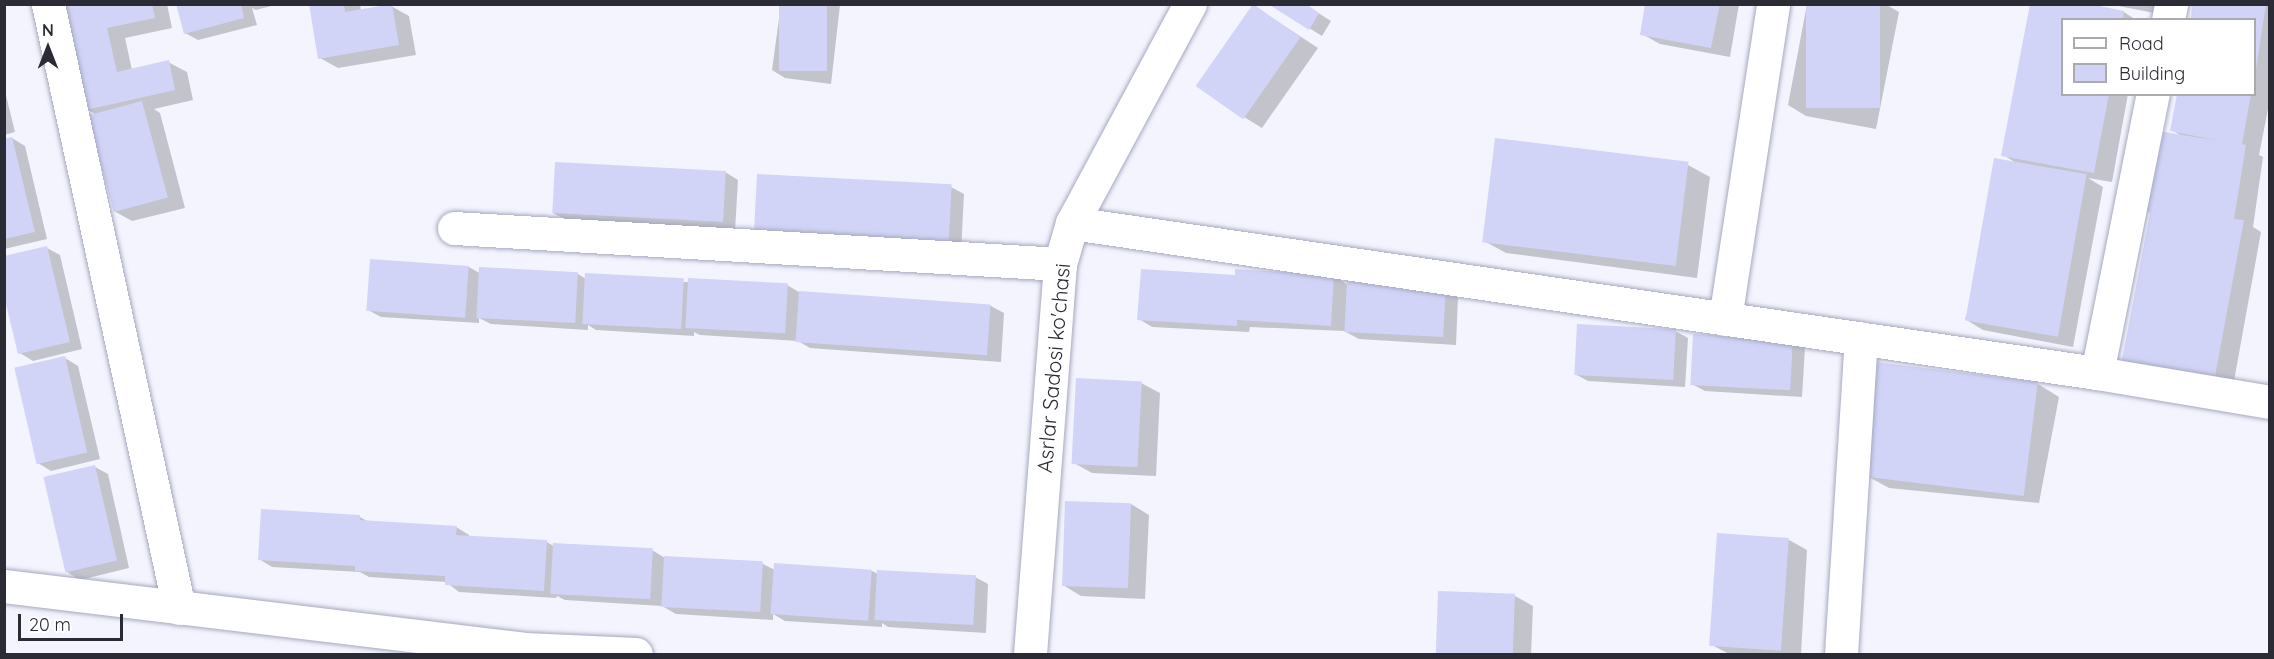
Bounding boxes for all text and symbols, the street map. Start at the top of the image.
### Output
north arrow [18,18,78,78]
legend [2061,18,2256,96]
text: N [42,20,54,40]
text: Road [2119,32,2164,55]
text: Building [2119,62,2185,85]
street label: Asrlar Sadosi ko'chasi [1031,262,1075,474]
scale bar [21,602,126,640]
text: 20 m [29,613,71,636]

